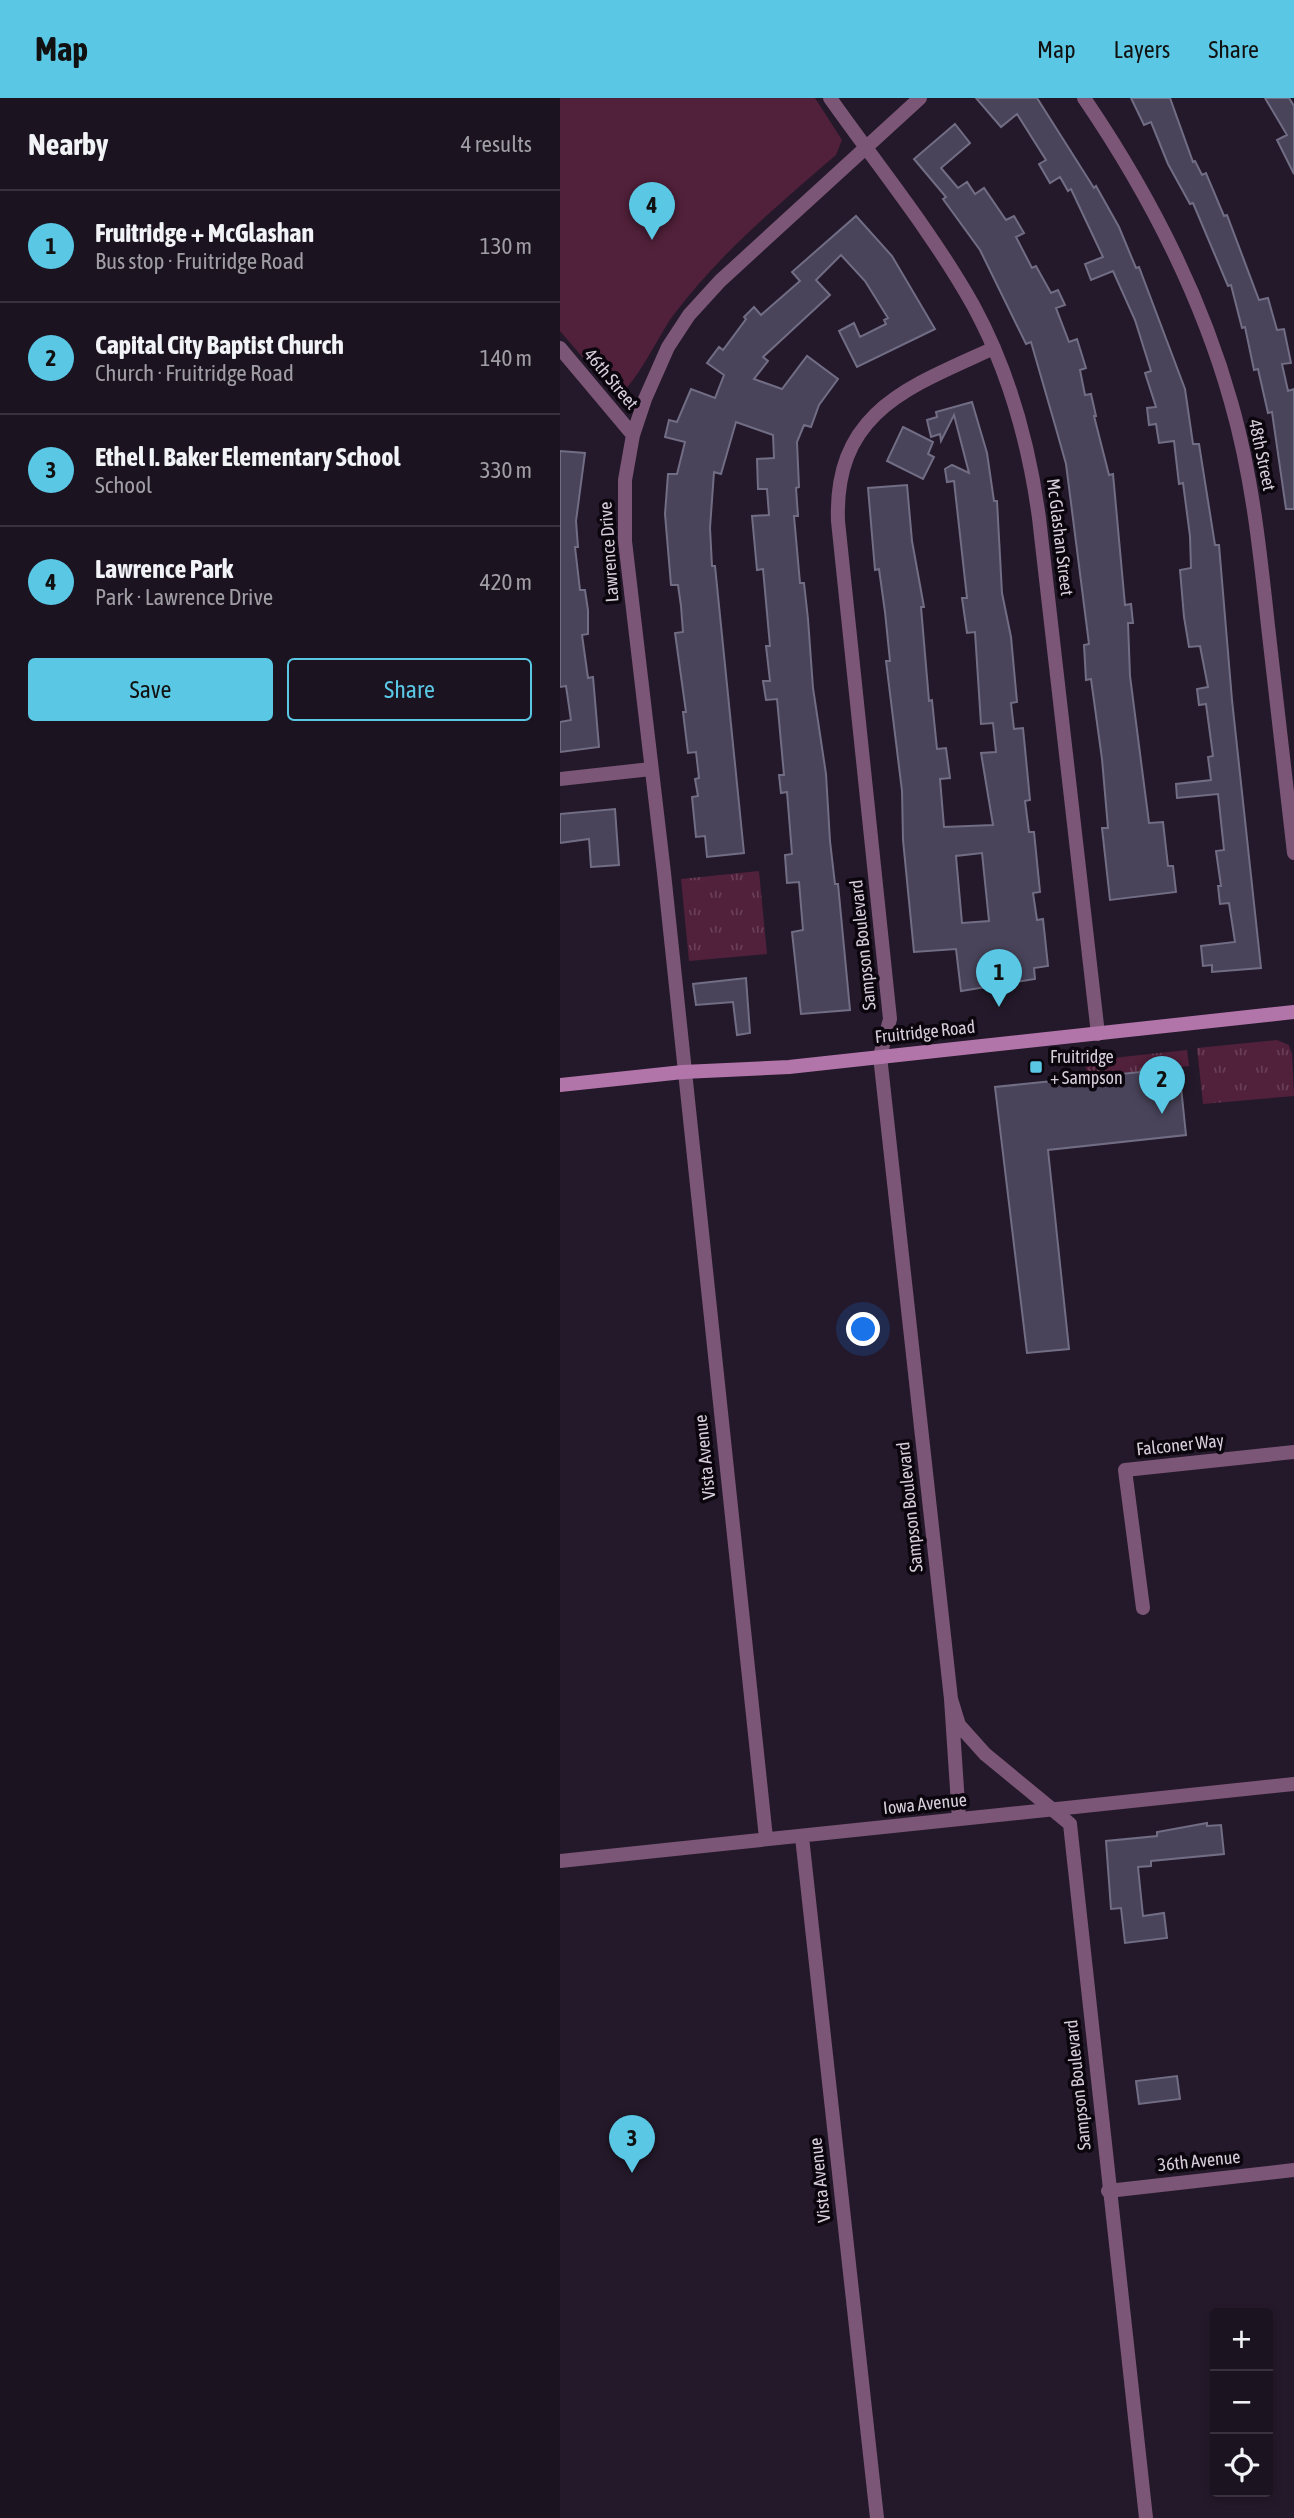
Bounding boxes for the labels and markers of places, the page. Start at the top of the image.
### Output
pin: 4 [629,182,675,240]
pin: 1 [976,949,1022,1007]
place label: Fruitridge + Sampson [1050,1046,1123,1088]
pin: 2 [1139,1056,1185,1114]
marker: Fruitridge + Sampson [1028,1059,1044,1075]
pin: 3 [609,2115,655,2173]

